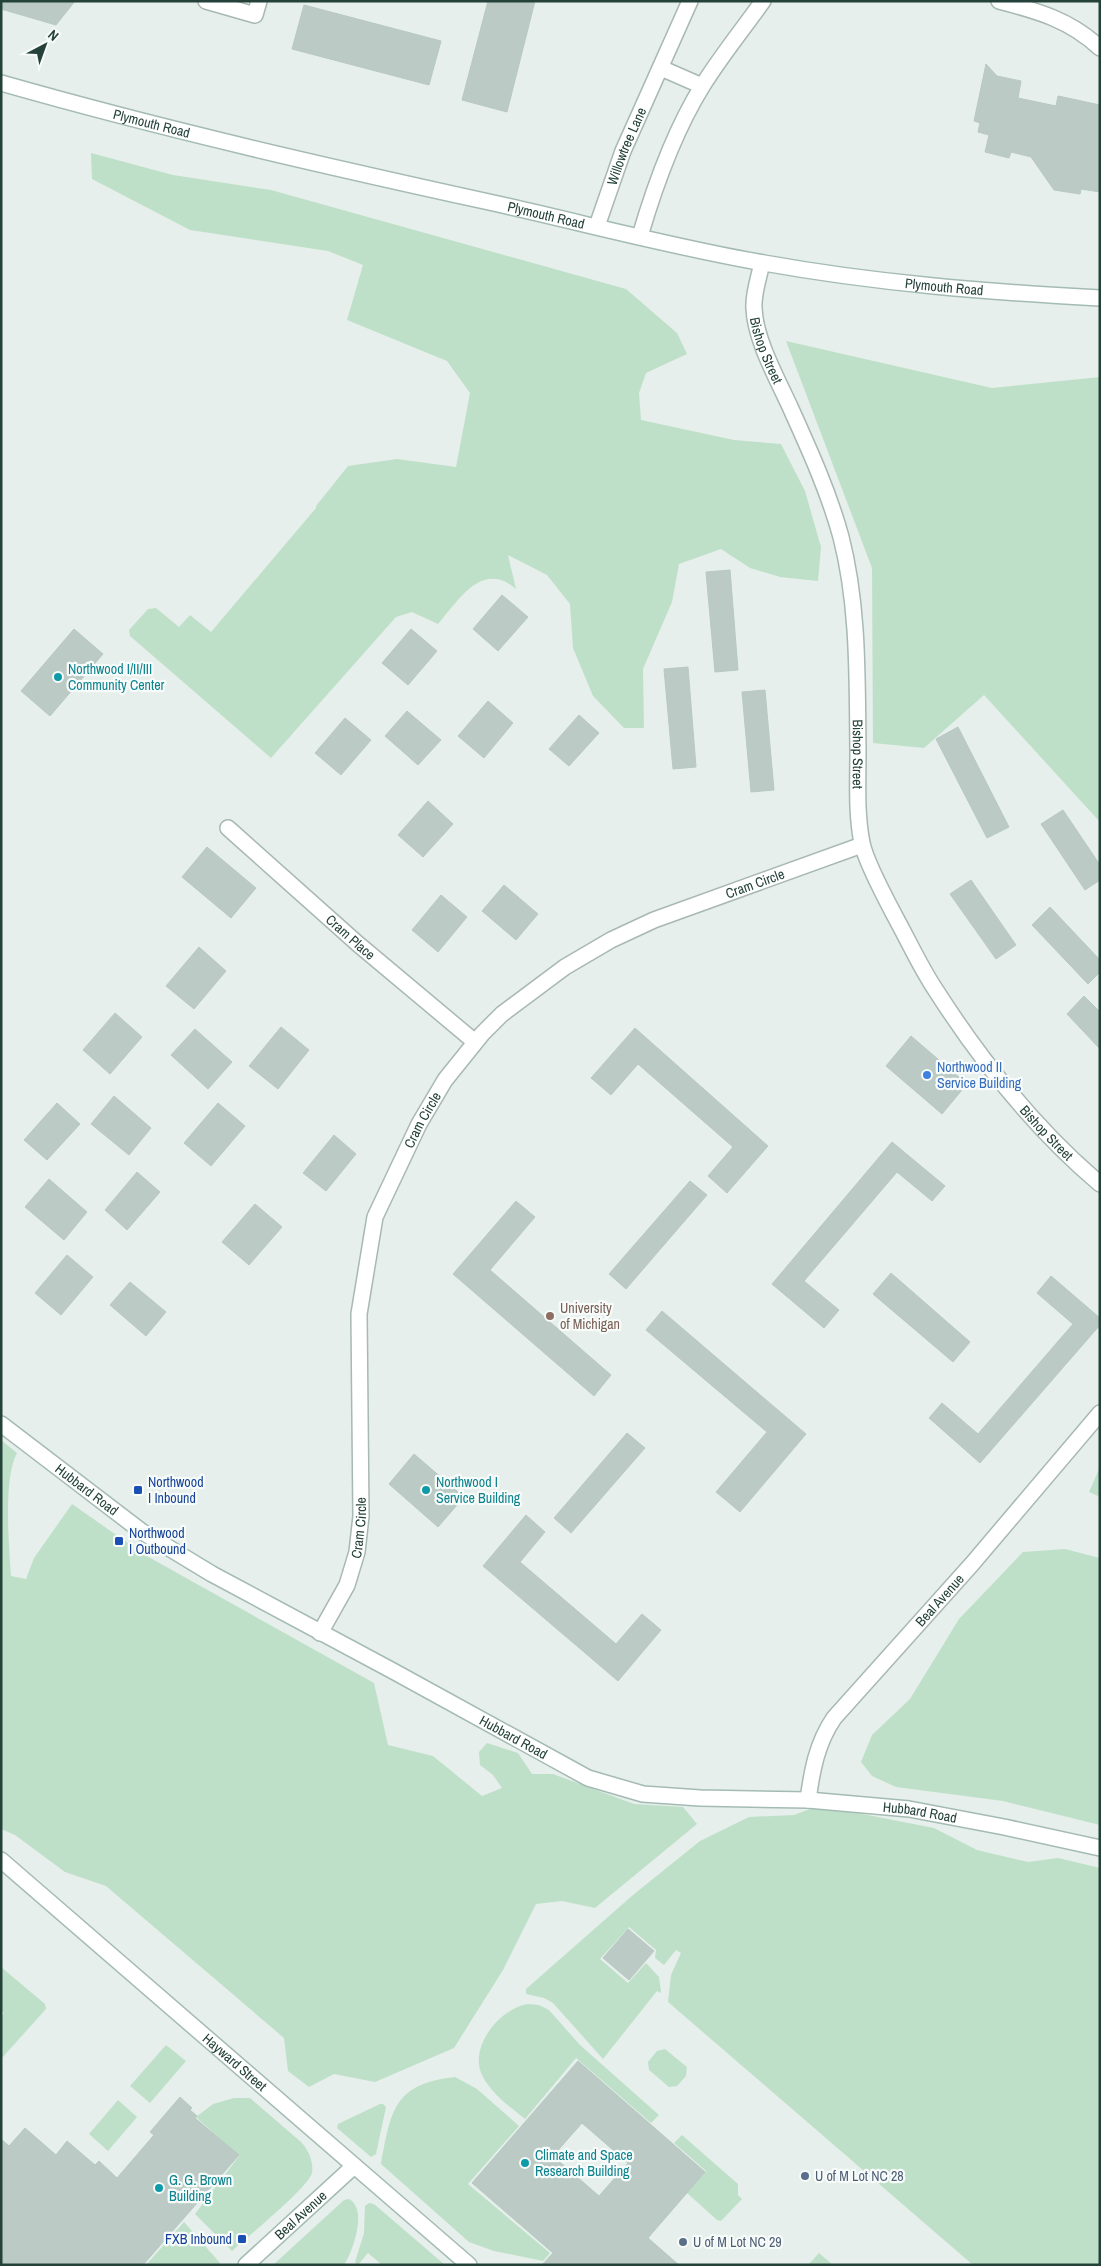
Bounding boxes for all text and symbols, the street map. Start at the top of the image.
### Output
north arrow [20,20,70,70]
text: N [44,26,63,45]
street label: Plymouth Road [111,105,192,142]
street label: Willowtree Lane [603,105,650,188]
street label: Plymouth Road [506,197,586,233]
street label: Plymouth Road [904,274,984,299]
street label: Bishop Street [746,316,787,387]
place label: Northwood I/II/III Community Center [68,660,165,694]
marker: Northwood I/II/III Community Center [52,671,64,683]
street label: Bishop Street [849,719,867,789]
street label: Cram Circle [723,865,787,902]
street label: Cram Place [322,910,379,964]
place label: Northwood II Service Building [937,1058,1022,1092]
marker: Northwood II Service Building [921,1069,933,1081]
street label: Cram Circle [400,1089,445,1151]
street label: Bishop Street [1016,1101,1077,1164]
place label: University of Michigan [560,1299,620,1333]
marker: University of Michigan [544,1310,556,1322]
street label: Hubbard Road [52,1460,122,1519]
place label: Northwood I Inbound [148,1473,204,1507]
place label: Northwood I Service Building [436,1473,521,1507]
marker: Northwood I Inbound [132,1484,144,1496]
marker: Northwood I Service Building [420,1484,432,1496]
street label: Cram Circle [347,1497,370,1561]
place label: Northwood I Outbound [129,1524,186,1558]
marker: Northwood I Outbound [113,1535,125,1547]
street label: Beal Avenue [911,1570,968,1630]
street label: Hubbard Road [476,1711,551,1763]
street label: Hubbard Road [882,1798,958,1827]
street label: Hayward Street [199,2029,271,2095]
place label: Climate and Space Research Building [535,2146,633,2180]
marker: Climate and Space Research Building [519,2157,531,2169]
place label: U of M Lot NC 28 [815,2167,904,2185]
marker: U of M Lot NC 28 [799,2170,811,2182]
place label: G. G. Brown Building [169,2171,232,2205]
marker: G. G. Brown Building [153,2182,165,2194]
street label: Beal Avenue [271,2187,330,2243]
place label: FXB Inbound [165,2230,232,2248]
marker: FXB Inbound [236,2233,248,2245]
place label: U of M Lot NC 29 [693,2233,782,2251]
marker: U of M Lot NC 29 [677,2236,689,2248]

